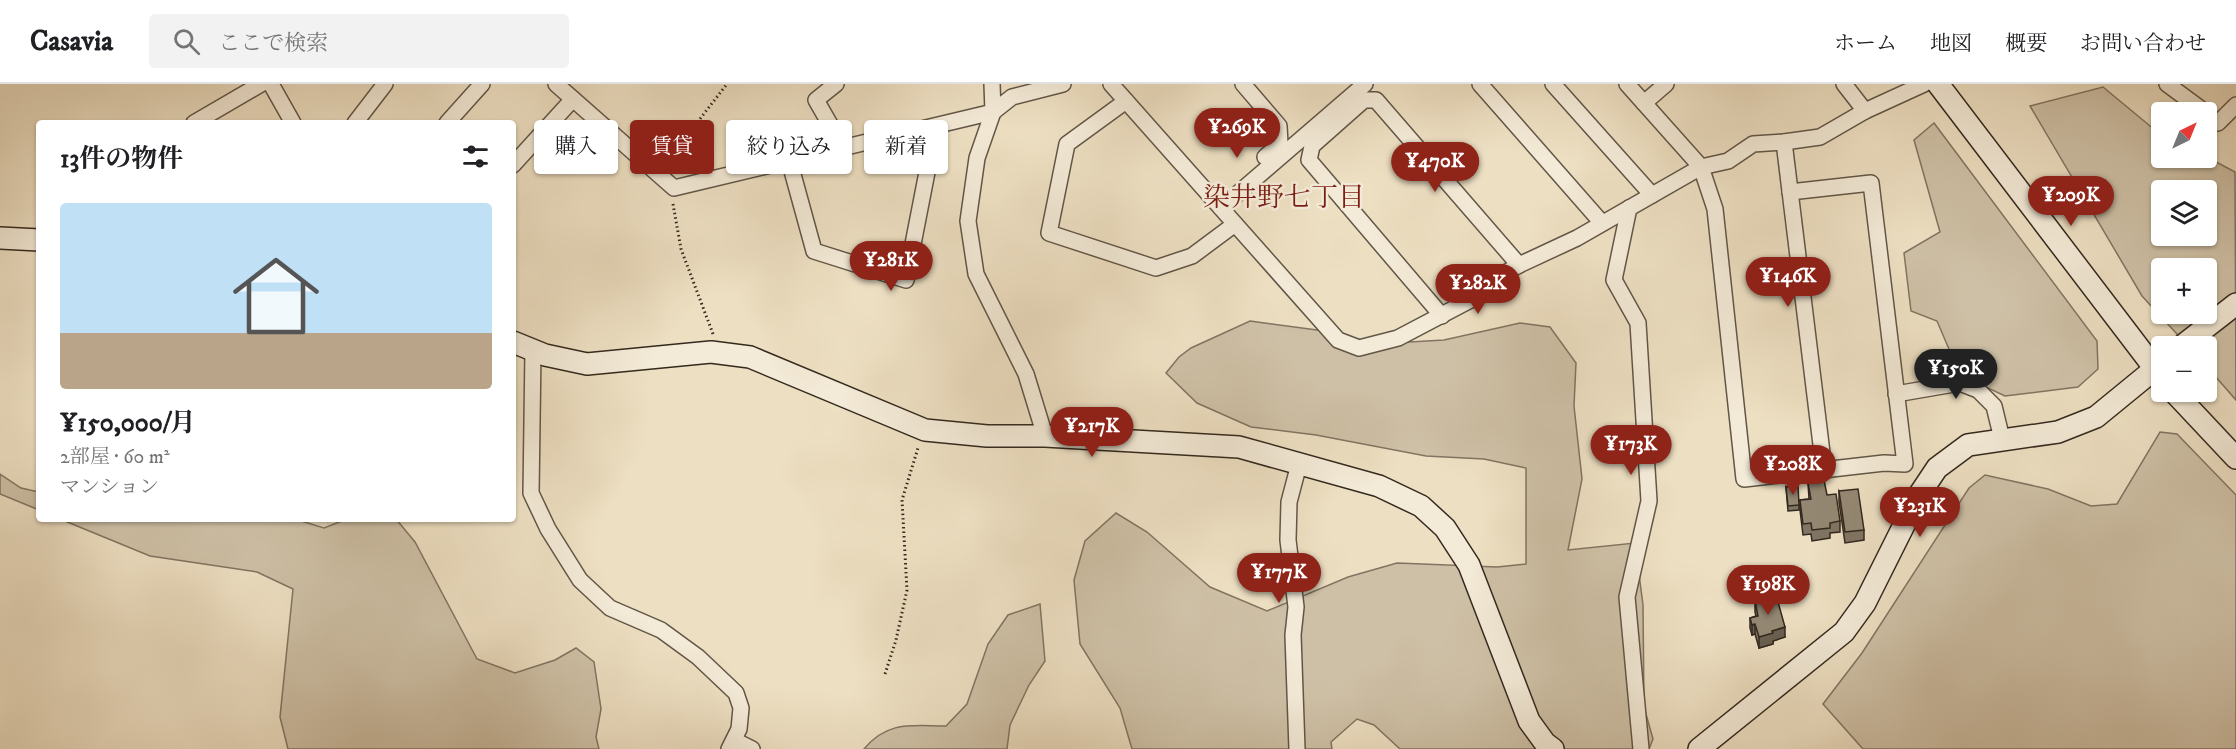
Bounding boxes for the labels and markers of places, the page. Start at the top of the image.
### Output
pin: ¥269K [1195,108,1279,159]
pin: ¥470K [1393,142,1477,193]
pin: ¥209K [2029,176,2113,227]
pin: ¥281K [849,241,933,292]
pin: ¥146K [1746,257,1830,308]
pin: ¥282K [1436,264,1520,315]
pin: ¥150K [1914,349,1998,400]
pin: ¥217K [1050,407,1134,458]
pin: ¥173K [1589,425,1673,476]
pin: ¥208K [1751,445,1835,496]
pin: ¥231K [1878,487,1962,538]
pin: ¥177K [1237,553,1321,604]
pin: ¥198K [1726,565,1810,616]

